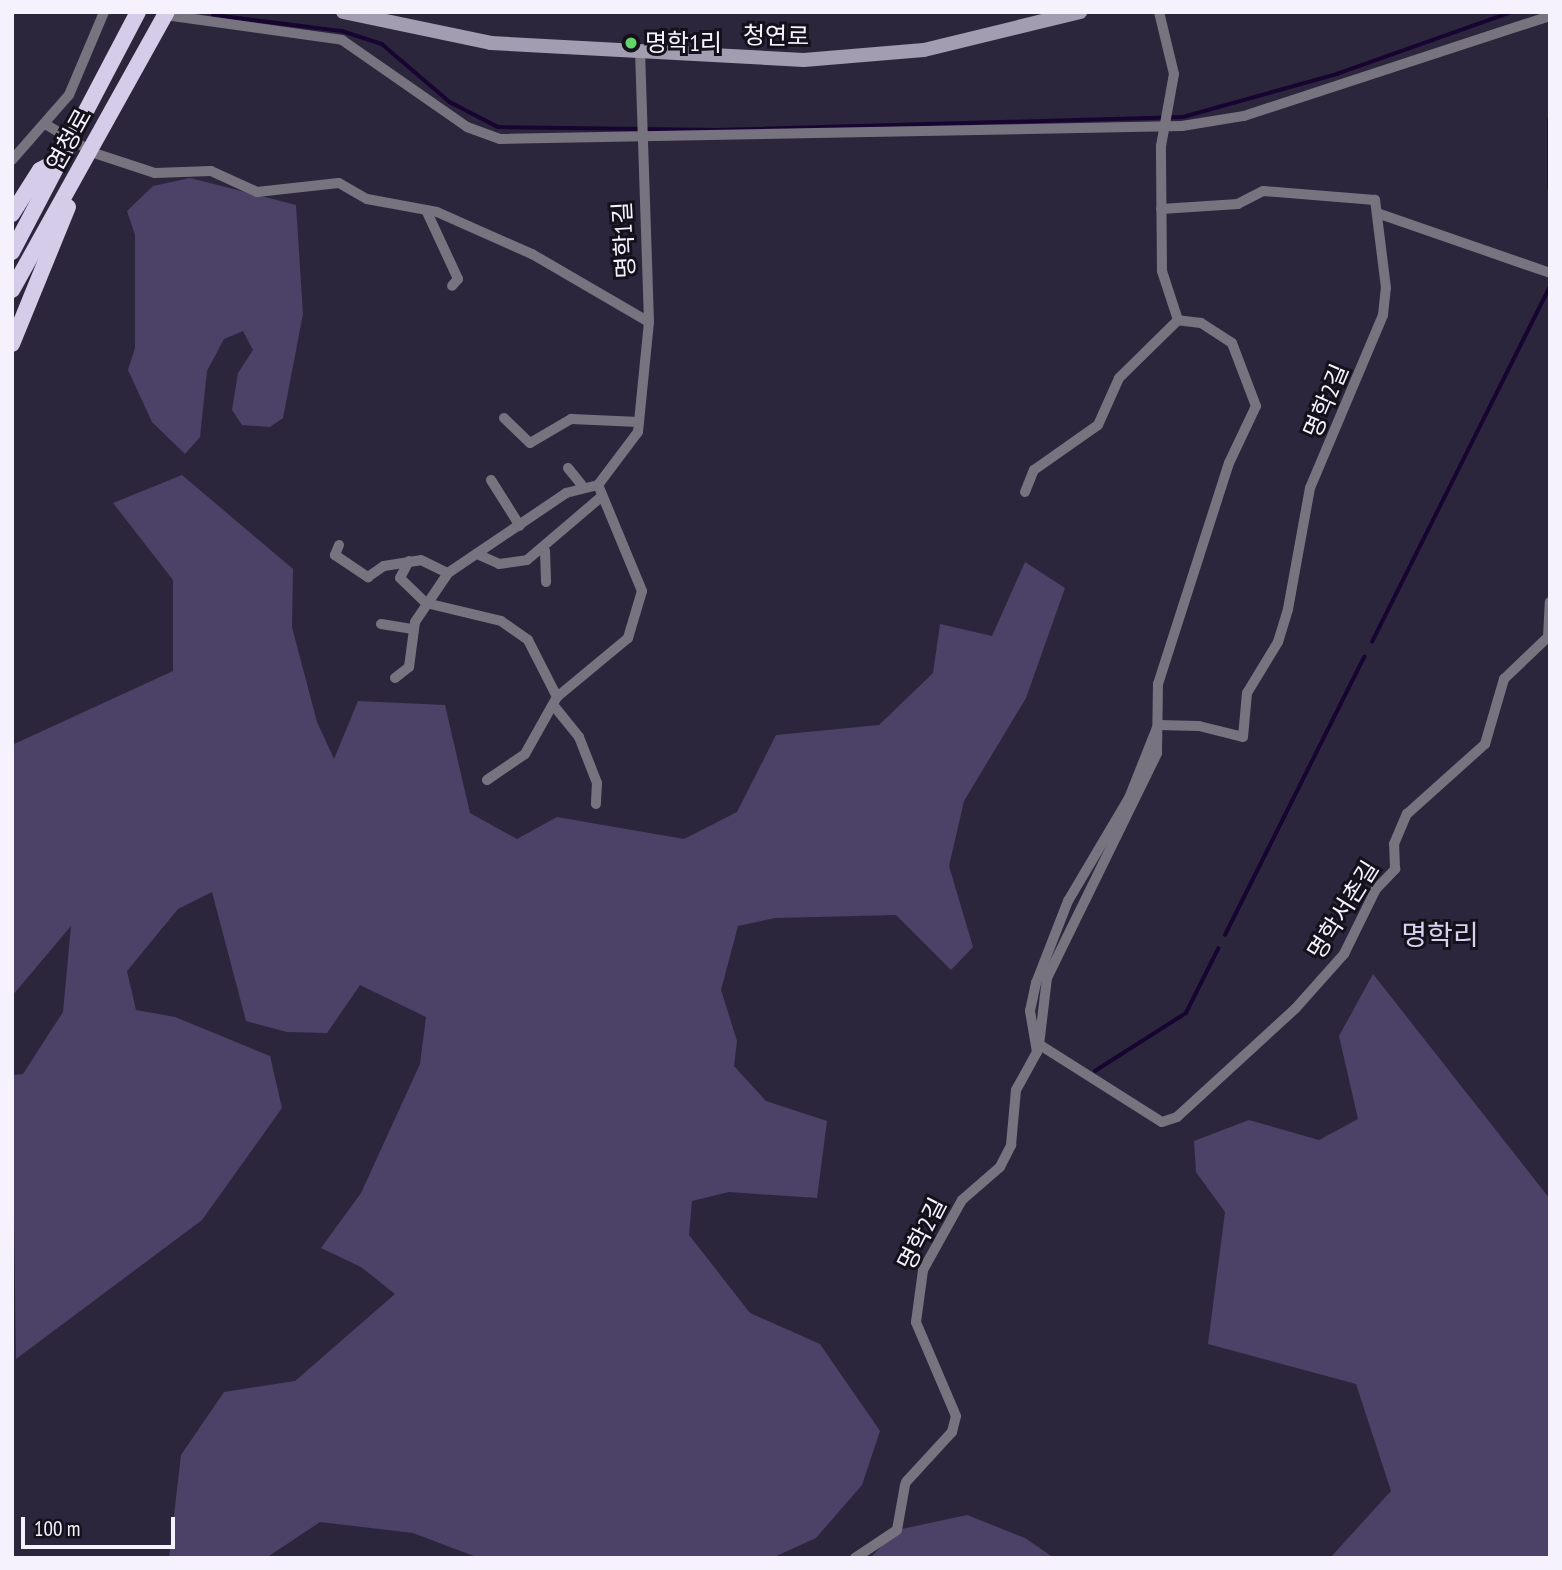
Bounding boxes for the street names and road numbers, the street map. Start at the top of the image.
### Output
street label: 청연로 [743,21,809,51]
street label: 연청로 [40,104,98,176]
street label: 명학1길 [608,201,640,279]
street label: 명학2길 [1298,360,1354,442]
street label: 명학서촌길 [1302,856,1384,964]
street label: 명학2길 [892,1193,952,1275]

